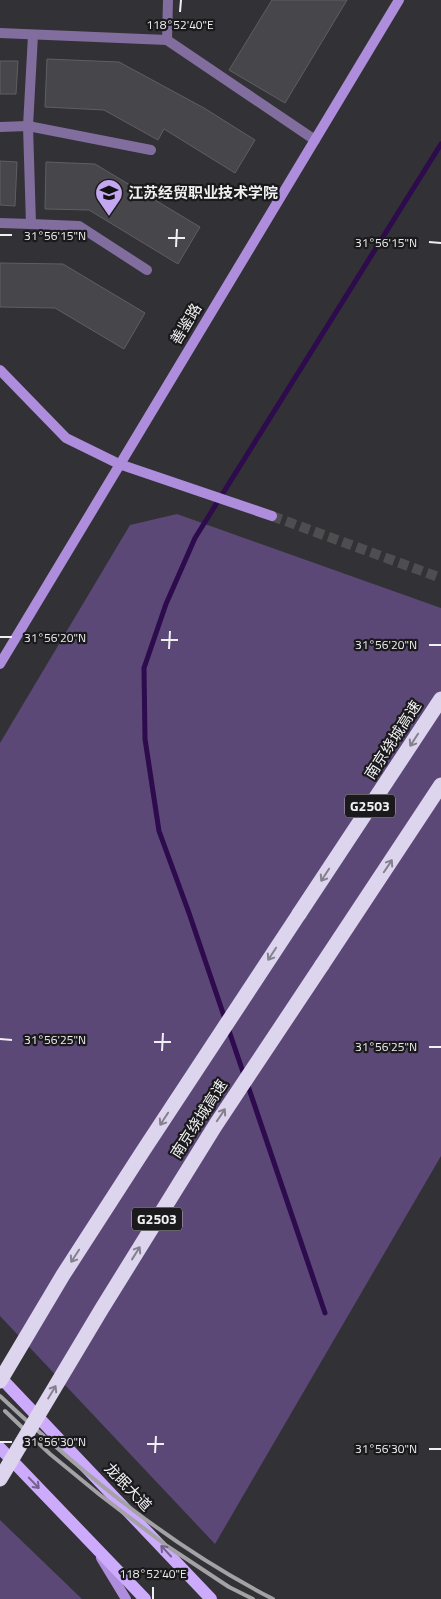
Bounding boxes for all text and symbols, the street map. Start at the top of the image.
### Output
text: 118°52'40"E [146,15,214,34]
school or university icon: 江苏经贸职业技术学院 [94,178,124,217]
place label: 江苏经贸职业技术学院 [128,181,278,204]
text: 31°56'15"N [24,226,86,245]
text: 31°56'15"N [355,233,417,252]
street label: 善鉴路 [164,299,207,349]
text: 31°56'20"N [24,628,86,647]
text: 31°56'20"N [355,635,417,654]
street label: 南京绕城高速 [358,696,427,784]
one-way arrow [409,732,419,746]
road number: G2503 [345,794,395,818]
one-way arrow [383,859,393,873]
one-way arrow [319,868,329,882]
one-way arrow [267,947,277,961]
text: 31°56'25"N [24,1030,86,1049]
text: 31°56'25"N [355,1037,417,1056]
street label: 南京绕城高速 [164,1075,233,1163]
one-way arrow [217,1109,227,1123]
one-way arrow [158,1112,168,1126]
road number: G2503 [132,1208,182,1230]
one-way arrow [131,1247,141,1261]
one-way arrow [70,1248,80,1262]
one-way arrow [47,1386,57,1400]
text: 31°56'30"N [24,1432,86,1451]
text: 31°56'30"N [355,1439,417,1458]
street label: 龙眠大道 [99,1457,157,1516]
one-way arrow [28,1477,40,1489]
one-way arrow [160,1545,172,1557]
text: 118°52'40"E [119,1564,187,1583]

